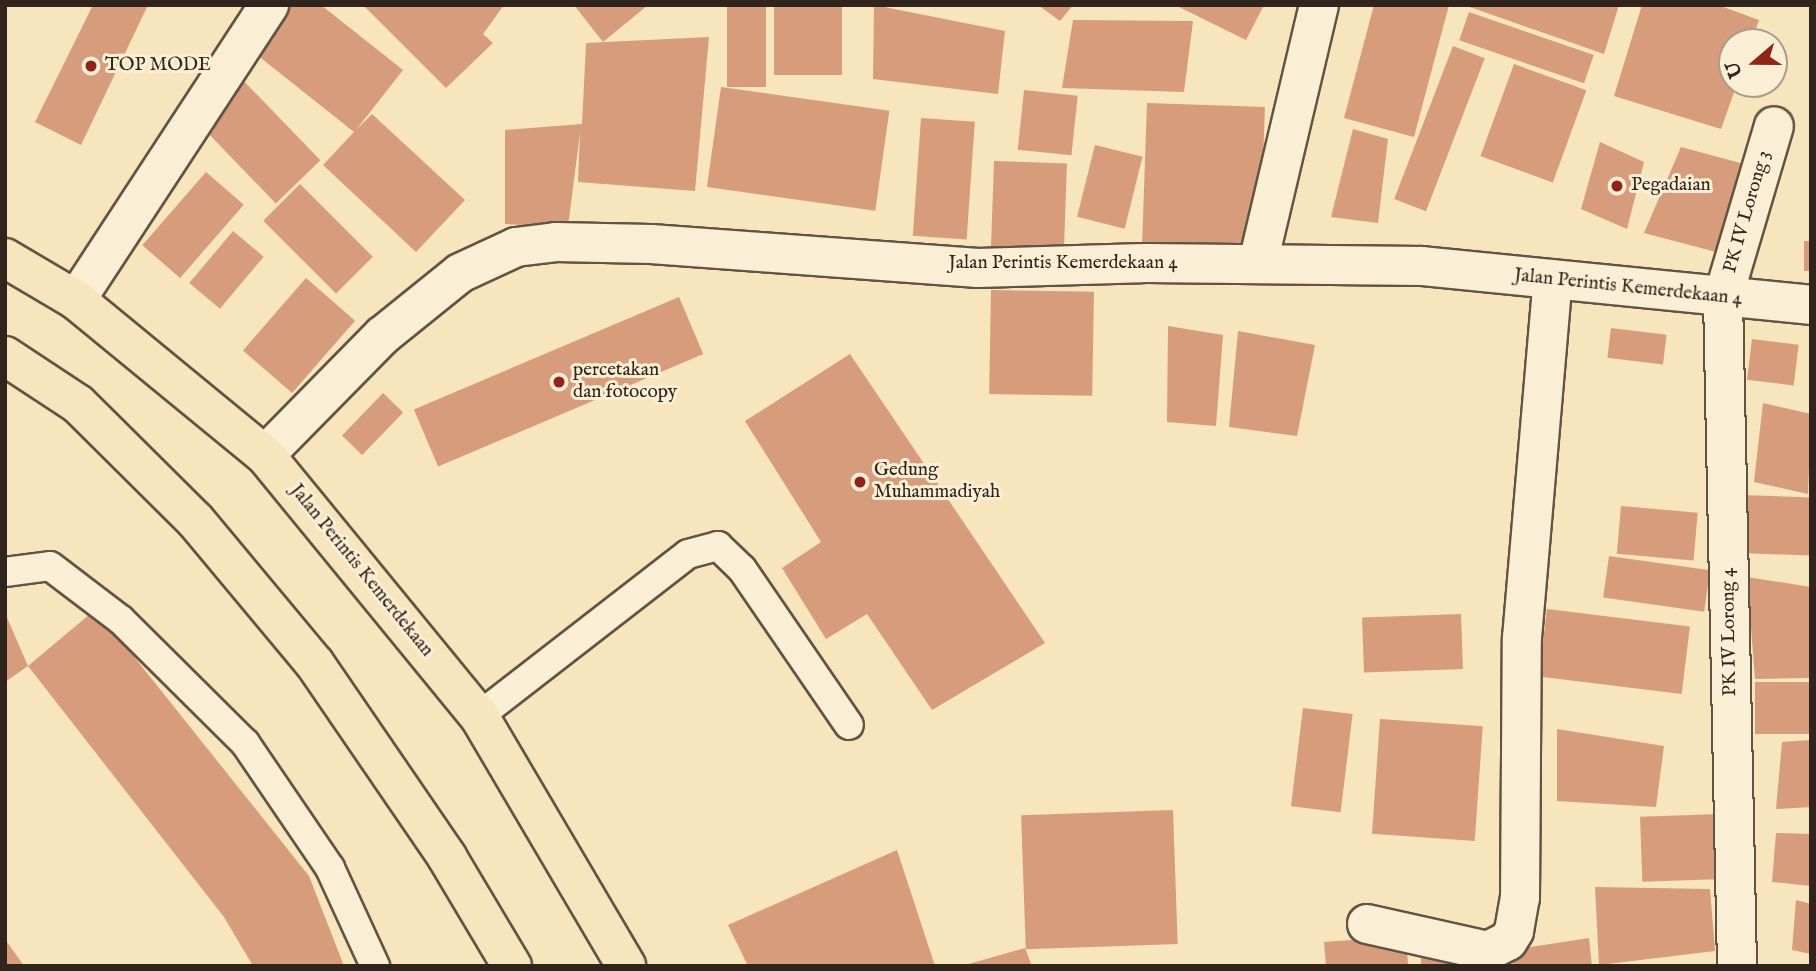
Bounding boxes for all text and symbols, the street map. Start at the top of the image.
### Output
north arrow [1718,28,1788,98]
place label: TOP MODE [105,55,211,77]
marker: TOP MODE [83,58,99,74]
text: U [1721,58,1749,81]
street label: PK IV Lorong 3 [1720,148,1776,276]
place label: Pegadaian [1631,175,1711,197]
marker: Pegadaian [1609,178,1625,194]
street label: Jalan Perintis Kemerdekaan 4 [949,253,1177,275]
street label: Jalan Perintis Kemerdekaan 4 [1513,265,1743,311]
place label: percetakan dan fotocopy [573,360,677,404]
marker: percetakan dan fotocopy [551,374,567,390]
place label: Gedung Muhammadiyah [874,460,1000,504]
marker: Gedung Muhammadiyah [852,474,868,490]
street label: Jalan Perintis Kemerdekaan [284,480,438,662]
street label: PK IV Lorong 4 [1717,568,1743,696]

